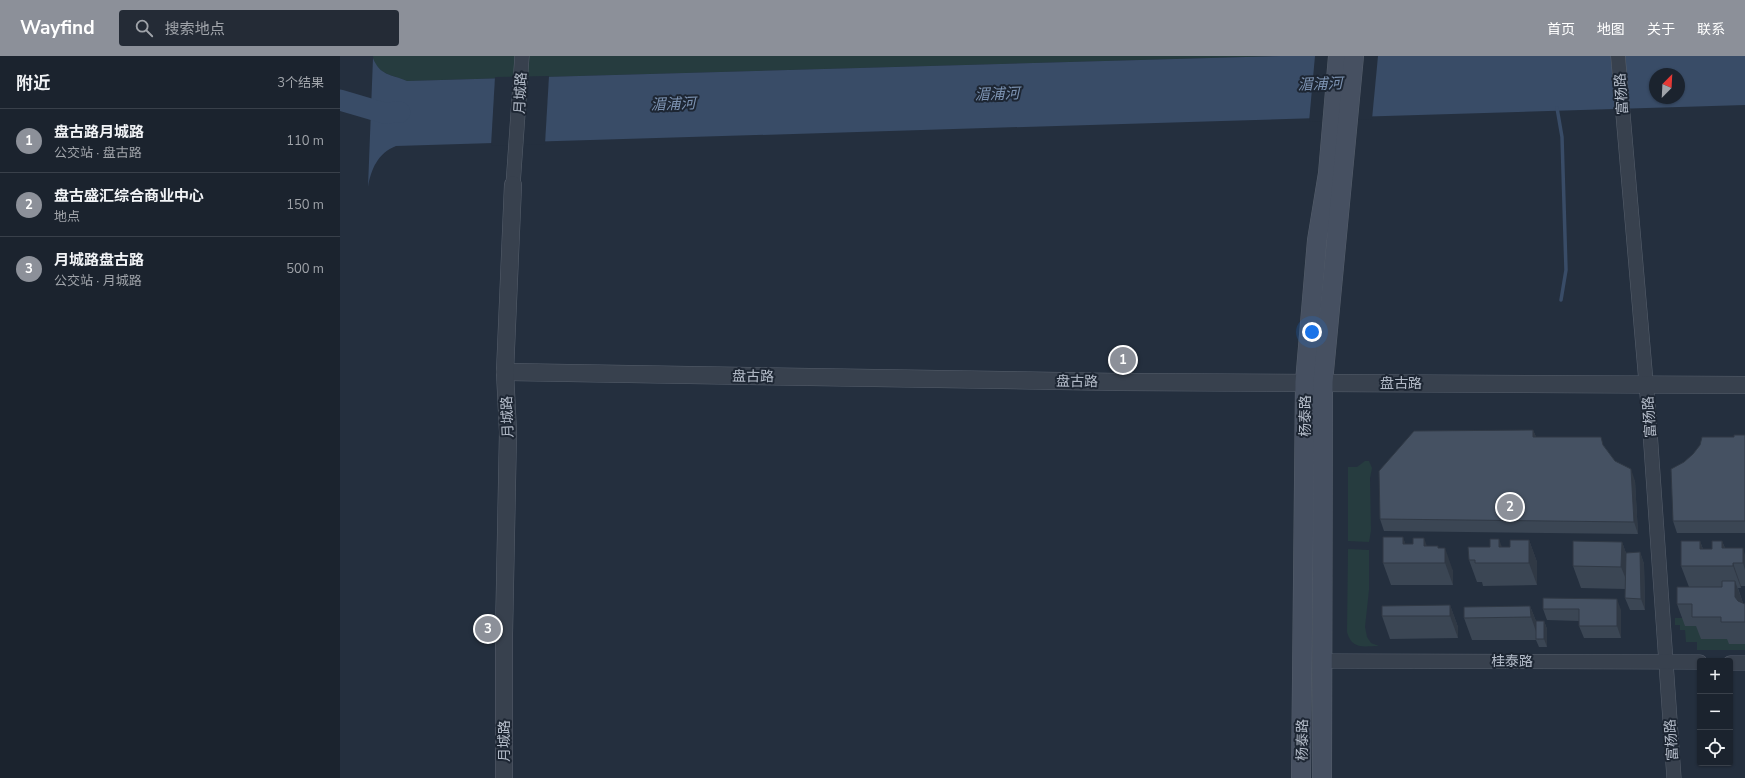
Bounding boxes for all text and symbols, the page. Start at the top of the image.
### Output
search box [119,10,399,46]
text: Wayfind [20,15,95,41]
icon: search [133,17,155,39]
text: 搜索地点 [165,19,225,39]
text: 首页 [1547,20,1575,39]
text: 地图 [1597,20,1625,39]
text: 关于 [1647,20,1675,39]
text: 联系 [1697,20,1725,39]
north arrow [1649,68,1685,104]
text: 附近 [16,72,50,95]
street label: 月城路 [510,72,531,114]
street label: 富杨路 [1611,72,1632,116]
water label: 湄浦河 [1297,73,1346,95]
text: 3个结果 [277,74,324,92]
water label: 湄浦河 [974,83,1023,105]
water label: 湄浦河 [650,93,699,115]
text: 盘古路月城路 [54,122,144,142]
text: 1 [25,132,33,150]
text: 110 m [286,132,324,150]
text: 公交站 · 盘古路 [54,144,142,162]
text: 盘古盛汇综合商业中心 [54,186,204,206]
text: 2 [25,196,33,214]
text: 150 m [286,196,324,214]
text: 地点 [54,208,80,226]
text: 月城路盘古路 [54,250,144,270]
text: 3 [25,260,33,278]
text: 500 m [286,260,324,278]
text: 公交站 · 月城路 [54,272,142,290]
your location [1302,322,1322,342]
pin: 1 [1110,345,1136,375]
street label: 盘古路 [732,367,774,386]
street label: 盘古路 [1056,372,1098,391]
street label: 盘古路 [1380,374,1422,393]
street label: 杨泰路 [1296,395,1315,437]
street label: 富杨路 [1639,395,1660,439]
street label: 月城路 [497,396,518,438]
pin: 2 [1497,492,1523,522]
pin: 3 [475,614,501,644]
street label: 桂泰路 [1491,652,1533,671]
map controls [1697,658,1733,766]
button: + [1697,658,1733,694]
button: − [1697,694,1733,730]
street label: 富杨路 [1661,718,1682,762]
street label: 杨泰路 [1293,719,1312,761]
street label: 月城路 [495,720,514,762]
button: locate [1697,730,1733,766]

